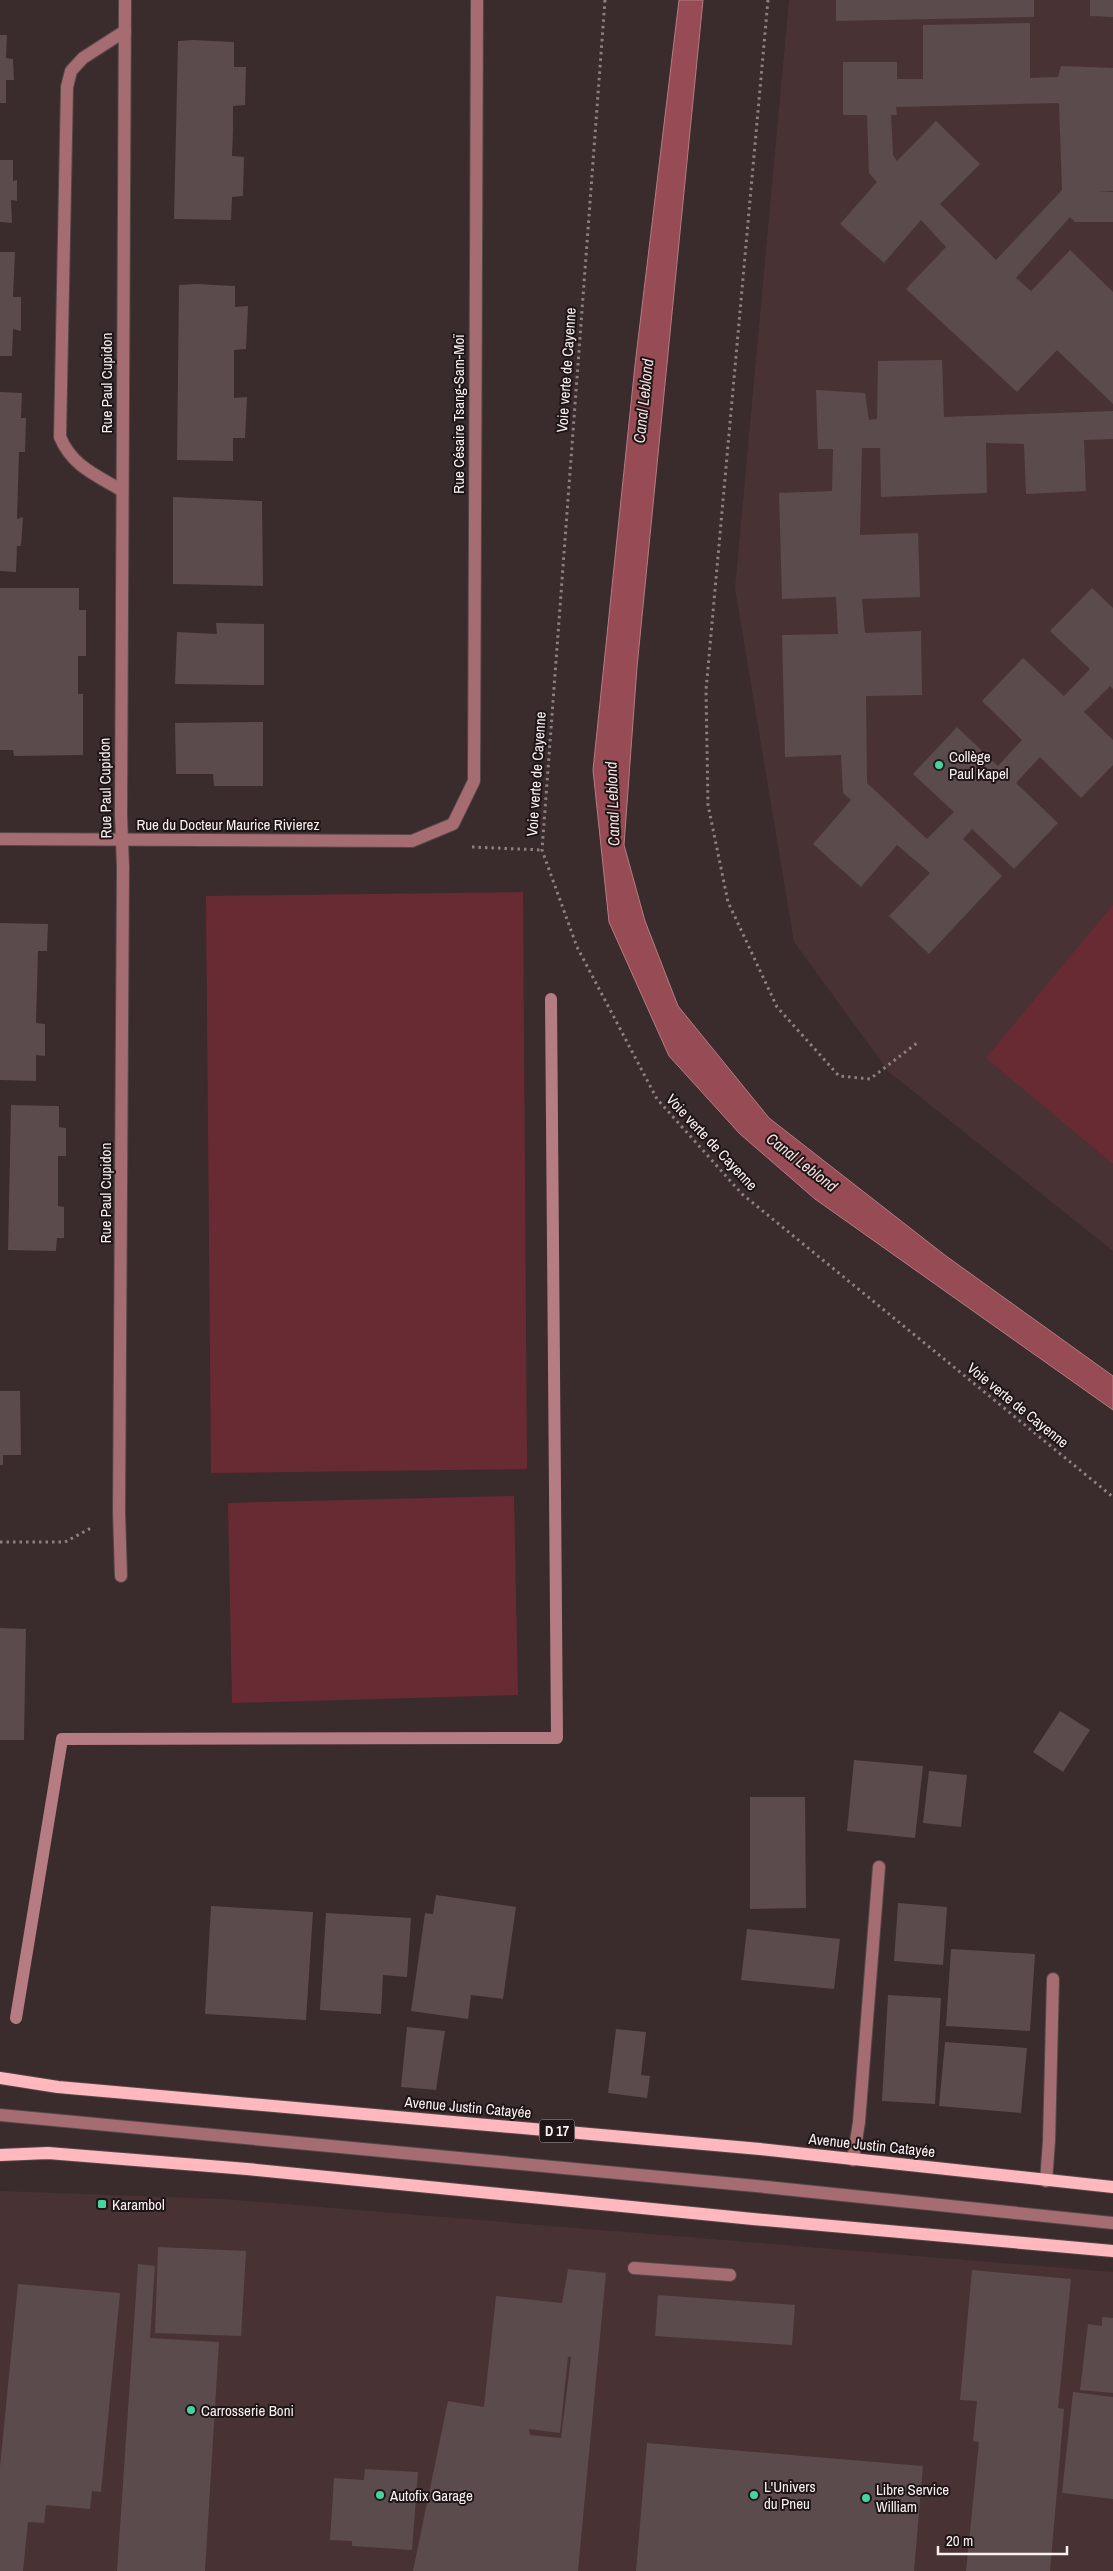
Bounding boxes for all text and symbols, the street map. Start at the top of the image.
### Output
street label: Voie verte de Cayenne [551,307,581,433]
street label: Rue Paul Cupidon [96,333,117,433]
street label: Rue Césaire Tsang-Sam-Moï [448,334,469,494]
water label: Canal Leblond [628,357,658,444]
street label: Voie verte de Cayenne [521,711,551,837]
street label: Rue Paul Cupidon [94,738,116,838]
place label: Collège Paul Kapel [949,746,1009,784]
marker: Collège Paul Kapel [933,759,945,771]
water label: Canal Leblond [600,761,624,847]
street label: Rue du Docteur Maurice Rivierez [136,814,320,835]
street label: Voie verte de Cayenne [662,1089,762,1195]
water label: Canal Leblond [762,1127,843,1197]
street label: Rue Paul Cupidon [95,1143,116,1243]
street label: Voie verte de Cayenne [963,1357,1073,1453]
street label: Avenue Justin Catayée [403,2091,532,2123]
road number: D 17 [540,2120,574,2142]
street label: Avenue Justin Catayée [807,2128,936,2162]
place label: Karambol [112,2194,165,2215]
marker: Karambol [96,2198,108,2210]
place label: Carrosserie Boni [201,2400,294,2421]
marker: Carrosserie Boni [185,2404,197,2416]
place label: L'Univers du Pneu [764,2476,816,2514]
place label: Libre Service William [876,2479,949,2517]
place label: Autofix Garage [389,2485,473,2506]
marker: Autofix Garage [374,2489,386,2501]
marker: L'Univers du Pneu [748,2489,760,2501]
marker: Libre Service William [860,2492,872,2504]
scale bar [938,2524,1067,2556]
text: 20 m [946,2530,973,2551]

